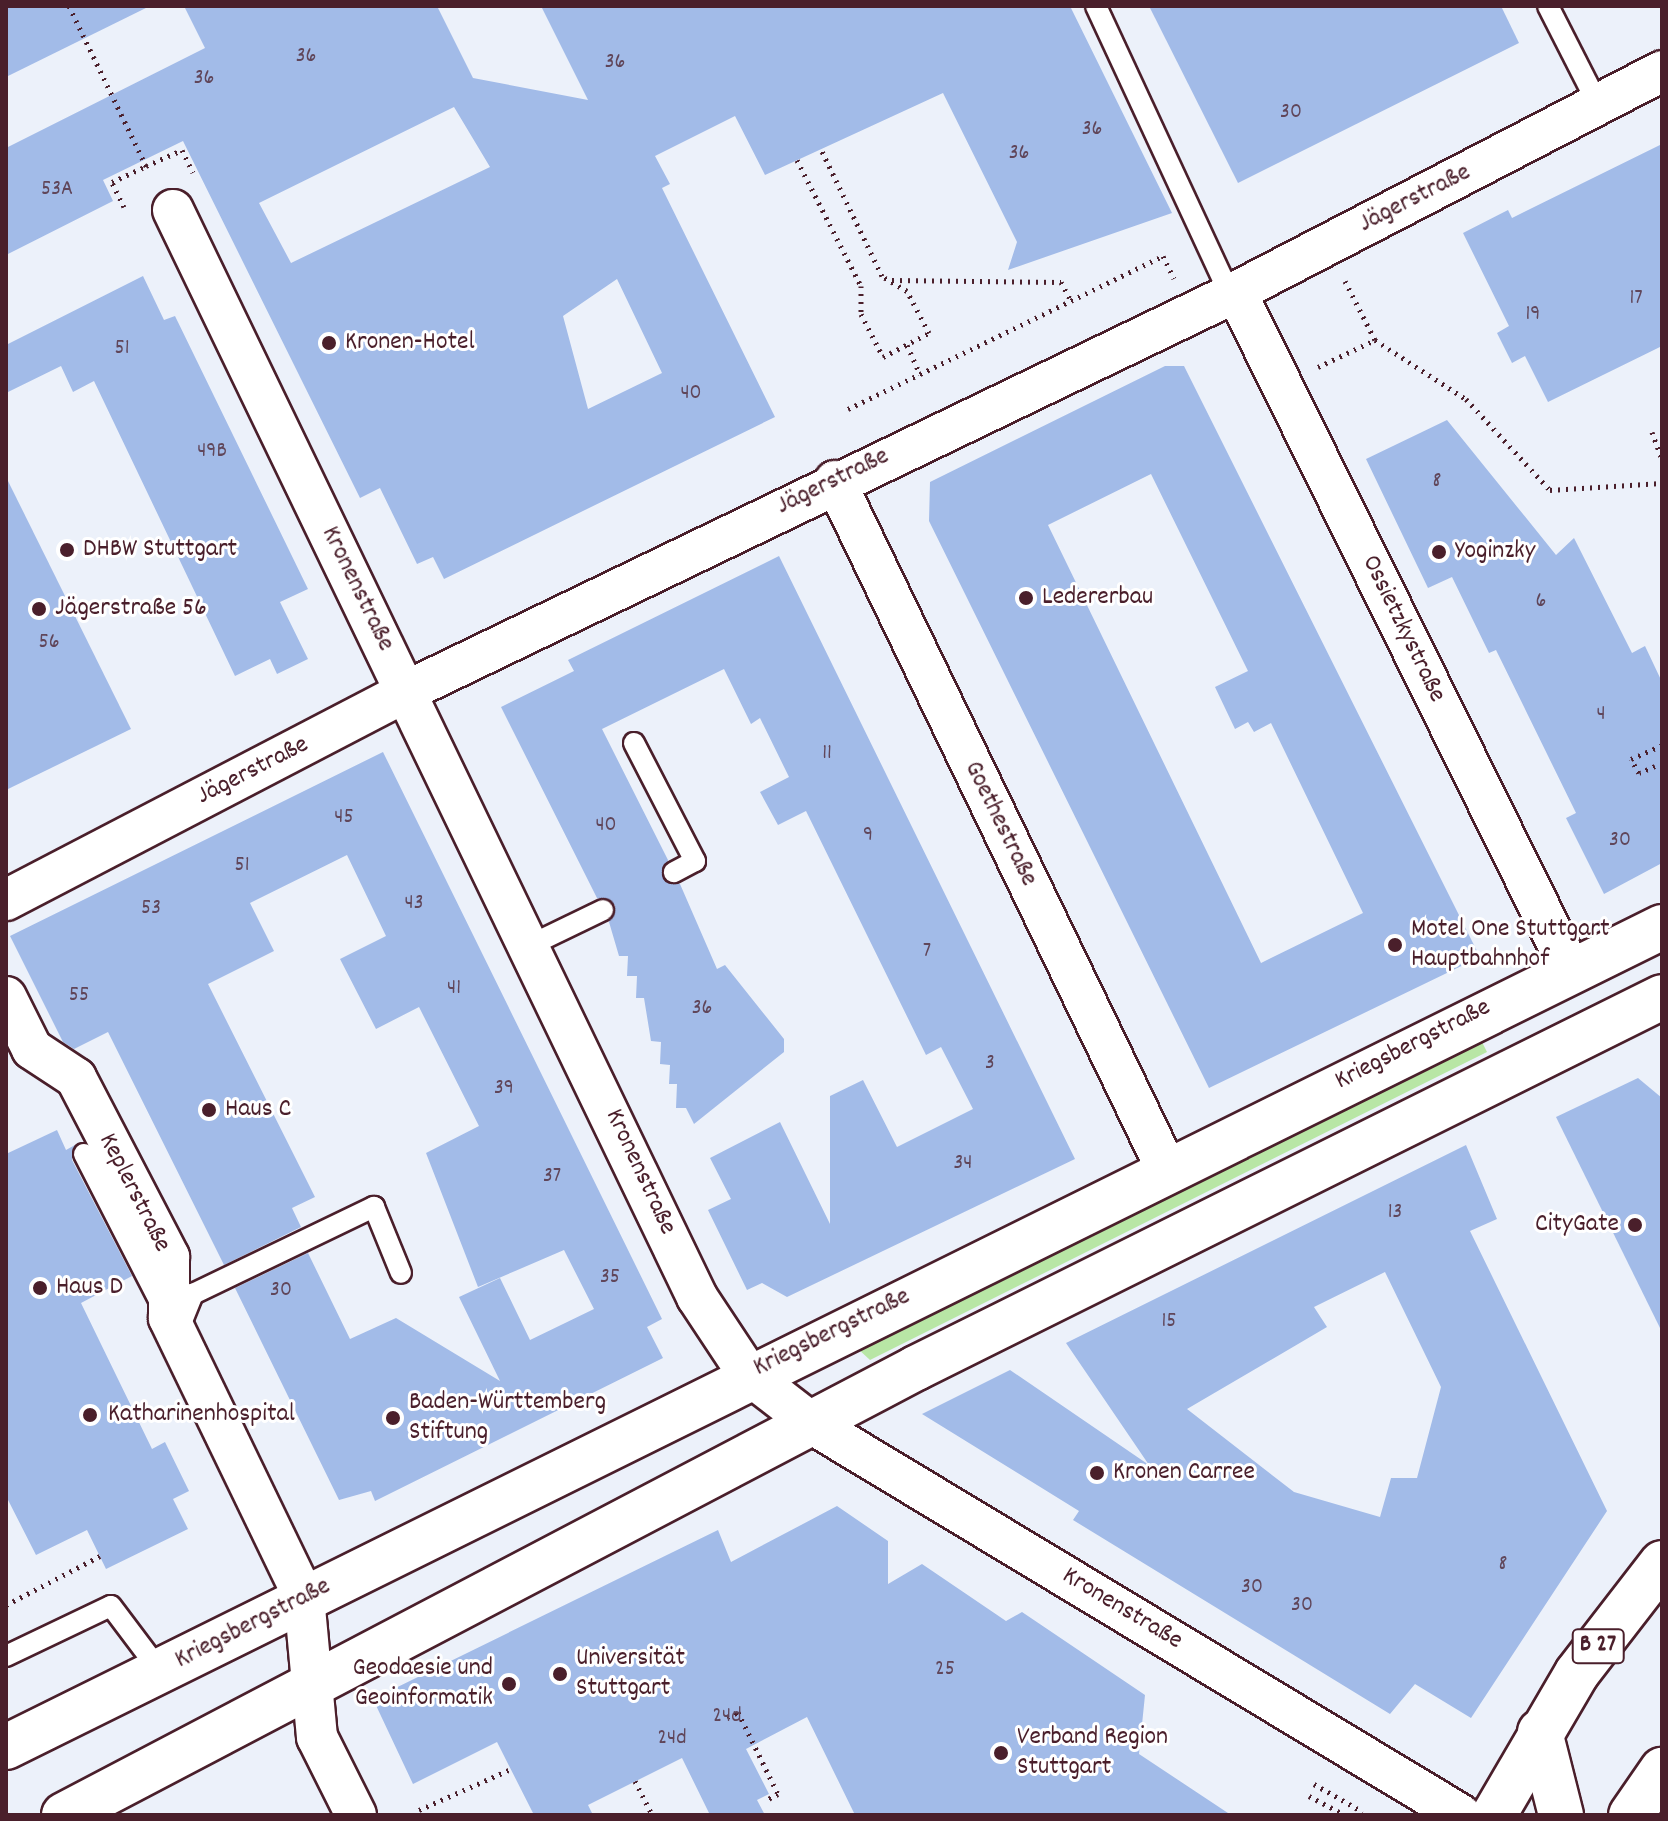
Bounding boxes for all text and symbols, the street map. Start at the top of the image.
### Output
house number: 36 [296,44,316,70]
house number: 36 [605,50,625,76]
house number: 36 [194,66,214,92]
house number: 30 [1280,100,1302,126]
house number: 36 [1082,117,1102,143]
house number: 36 [1009,141,1029,167]
street label: Jägerstraße [1354,158,1476,240]
house number: 53A [41,177,73,203]
house number: 17 [1629,286,1643,312]
house number: 19 [1526,302,1540,328]
place label: Kronen-Hotel [345,327,475,359]
marker: Kronen-Hotel [320,334,338,352]
house number: 51 [114,336,130,362]
house number: 40 [680,381,702,407]
house number: 49B [197,439,227,465]
street label: Jägerstraße [772,441,894,523]
house number: 8 [1433,469,1441,495]
street label: Kronenstraße [313,522,401,656]
place label: DHBW Stuttgart [83,534,237,566]
place label: Yoginzky [1455,536,1535,568]
marker: DHBW Stuttgart [58,541,76,559]
marker: Yoginzky [1430,543,1448,561]
street label: Ossietzkystraße [1354,550,1452,708]
place label: Ledererbau [1042,582,1153,614]
marker: Ledererbau [1017,589,1035,607]
house number: 6 [1536,589,1546,615]
place label: Jägerstraße 56 [55,593,207,625]
marker: Jägerstraße 56 [30,600,48,618]
house number: 56 [39,630,59,656]
house number: 4 [1596,702,1606,728]
street label: Jägerstraße [192,730,314,812]
house number: 11 [822,741,832,767]
street label: Goethestraße [956,756,1044,892]
house number: 45 [334,805,354,831]
house number: 40 [595,813,617,839]
house number: 9 [863,823,873,849]
house number: 30 [1609,828,1631,854]
house number: 51 [234,853,250,879]
house number: 43 [405,891,423,917]
house number: 53 [141,896,161,922]
place label: Motel One Stuttgart Hauptbahnhof [1411,914,1610,976]
marker: Motel One Stuttgart Hauptbahnhof [1386,936,1404,954]
house number: 7 [923,939,931,965]
house number: 41 [447,976,461,1002]
house number: 55 [69,983,89,1009]
street label: Kriegsbergstraße [1330,992,1496,1098]
house number: 36 [692,996,712,1022]
house number: 3 [985,1051,995,1077]
house number: 39 [494,1076,514,1102]
place label: Haus C [225,1094,291,1126]
marker: Haus C [200,1101,218,1119]
street label: Kronenstraße [597,1104,683,1240]
street label: Keplerstraße [91,1129,177,1257]
house number: 34 [954,1151,972,1177]
house number: 37 [543,1164,561,1190]
house number: 13 [1388,1200,1402,1226]
place label: CityGate [1535,1209,1619,1241]
marker: CityGate [1626,1216,1644,1234]
house number: 35 [600,1265,620,1291]
place label: Haus D [56,1272,123,1304]
house number: 30 [270,1278,292,1304]
marker: Haus D [31,1279,49,1297]
street label: Kriegsbergstraße [749,1282,915,1384]
house number: 15 [1161,1309,1177,1335]
place label: Baden-Württemberg Stiftung [409,1387,606,1448]
place label: Katharinenhospital [108,1399,295,1431]
marker: Katharinenhospital [79,1404,101,1426]
marker: Baden-Württemberg Stiftung [384,1409,402,1427]
place label: Kronen Carree [1113,1457,1255,1489]
marker: Kronen Carree [1088,1464,1106,1482]
house number: 8 [1499,1552,1507,1578]
street label: Kronenstraße [1056,1561,1188,1657]
street label: Kriegsbergstraße [170,1571,336,1677]
house number: 30 [1241,1575,1263,1601]
house number: 30 [1291,1593,1313,1619]
road number: B 27 [1570,1626,1626,1666]
place label: Universität Stuttgart [576,1643,685,1704]
place label: Geodaesie und Geoinformatik [353,1653,493,1714]
house number: 25 [935,1657,955,1683]
marker: Universität Stuttgart [551,1665,569,1683]
marker: Geodaesie und Geoinformatik [500,1675,518,1693]
house number: 24d [712,1704,742,1730]
place label: Verband Region Stuttgart [1017,1722,1168,1784]
house number: 24d [657,1726,687,1752]
marker: Verband Region Stuttgart [992,1744,1010,1762]

